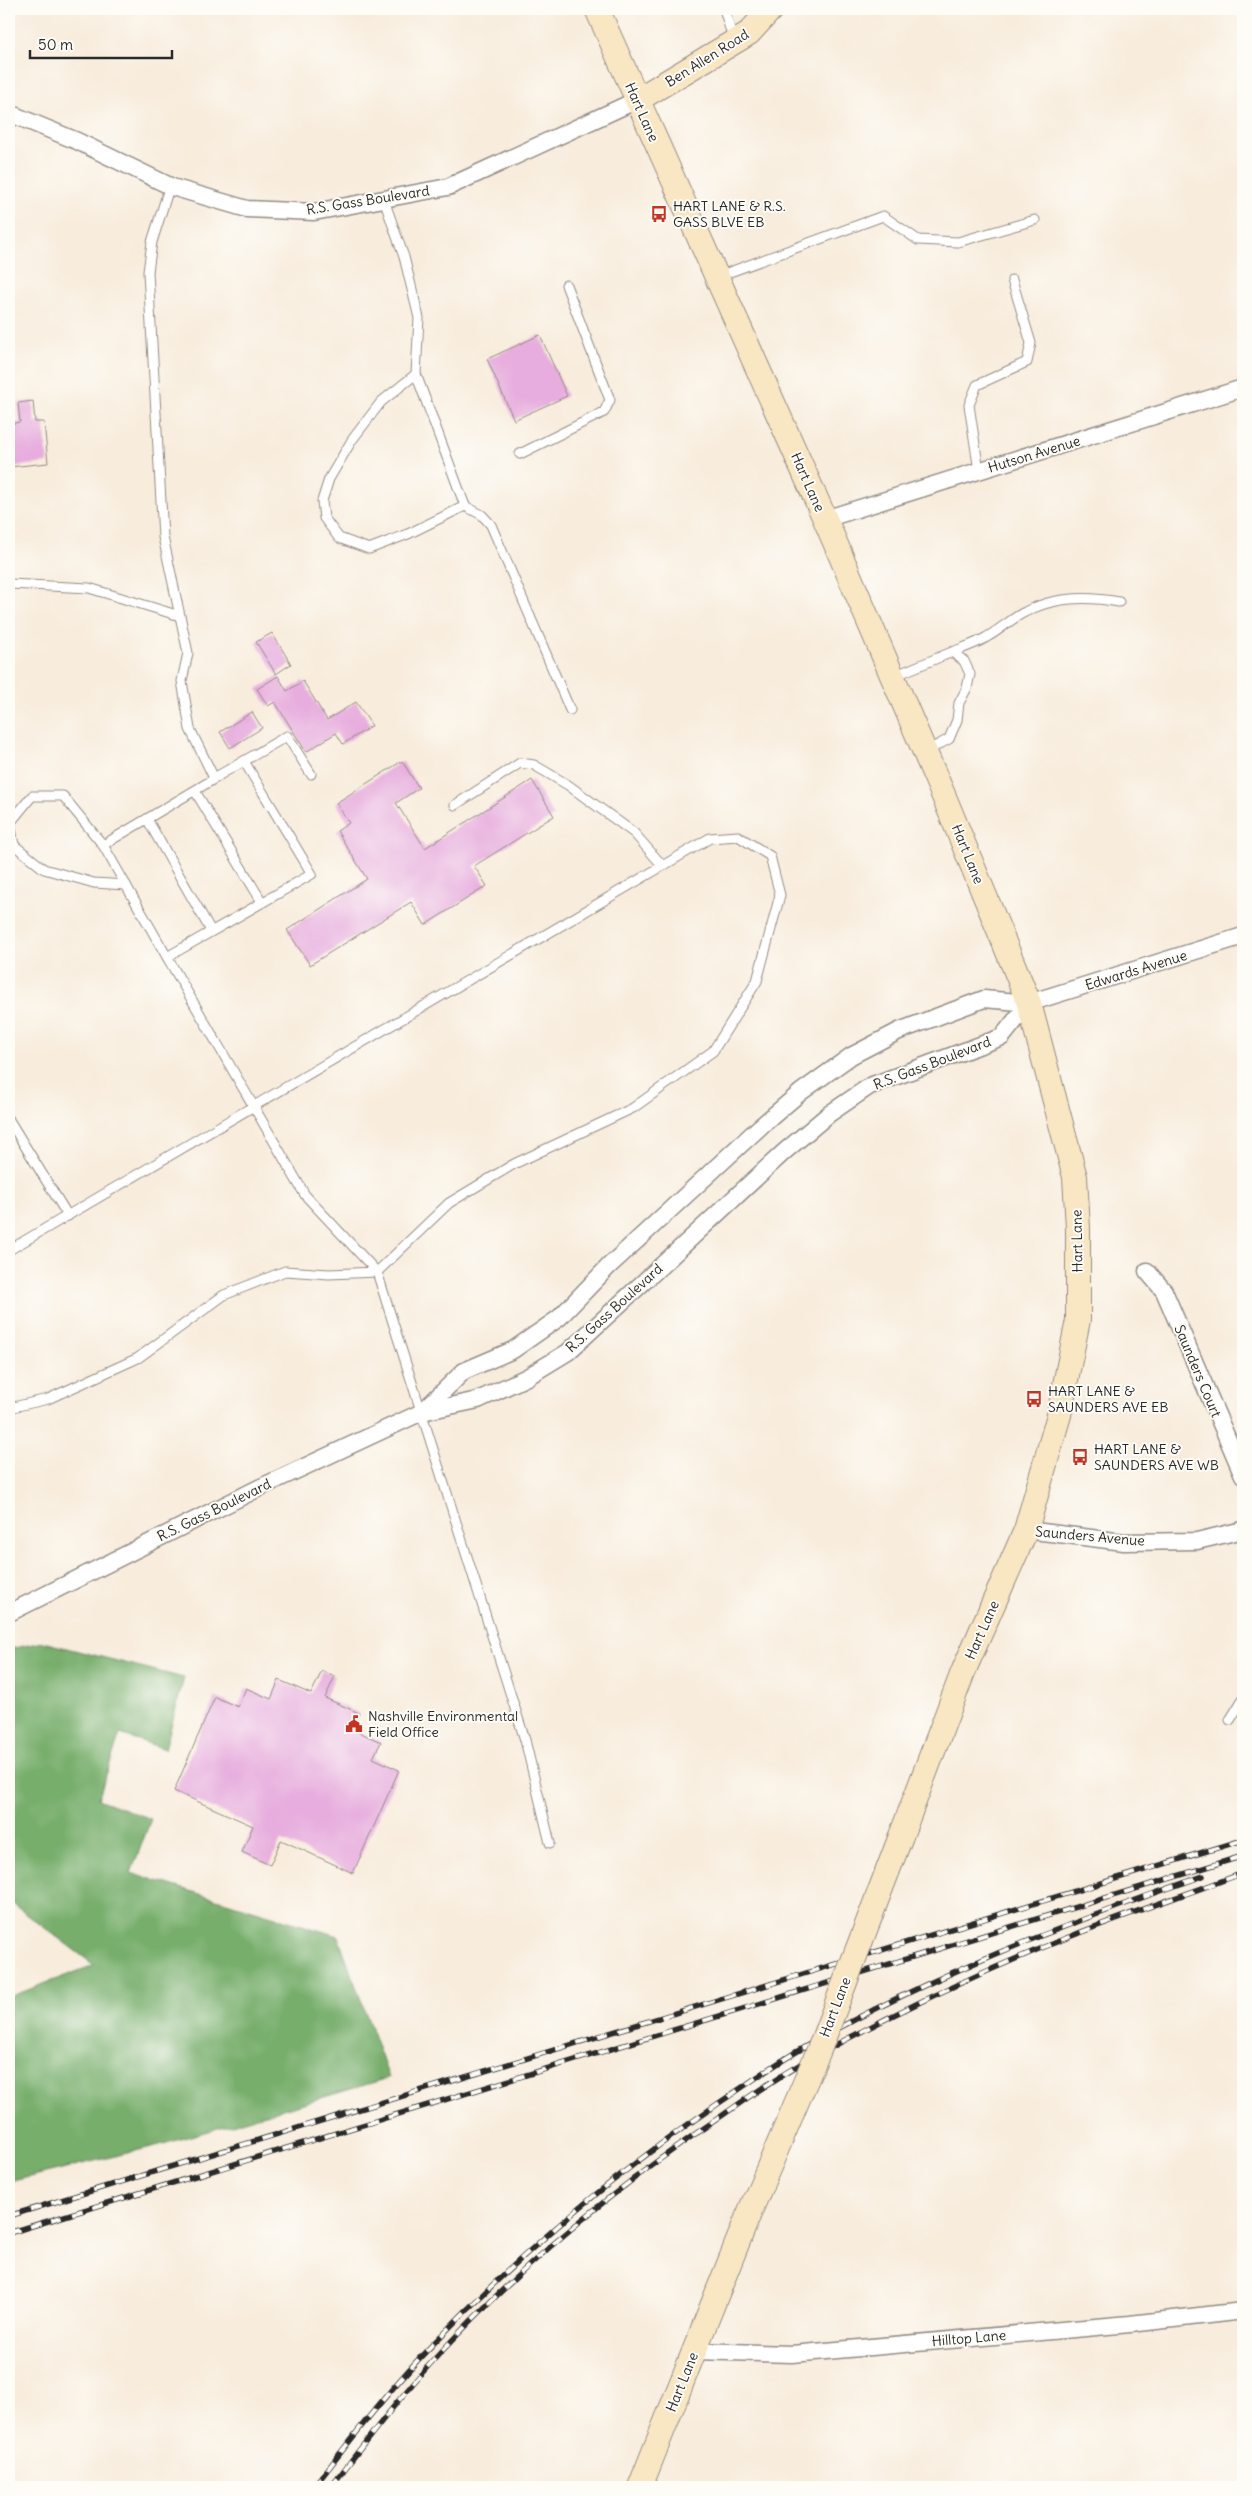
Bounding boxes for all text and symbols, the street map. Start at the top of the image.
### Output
street label: Ben Allen Road [662,25,752,91]
scale bar [30,28,172,60]
text: 50 m [38,35,73,54]
street label: Hart Lane [621,80,663,144]
street label: R.S. Gass Boulevard [305,181,431,219]
place label: HART LANE & R.S. GASS BLVE EB [673,197,786,231]
bus stop icon: HART LANE & R.S. GASS BLVE EB [649,204,669,224]
street label: Hutson Avenue [986,431,1082,477]
street label: Hart Lane [787,450,829,514]
street label: Hart Lane [948,821,988,887]
street label: Edwards Avenue [1083,946,1189,994]
street label: R.S. Gass Boulevard [871,1032,993,1094]
street label: Hart Lane [1067,1209,1087,1273]
street label: R.S. Gass Boulevard [562,1260,666,1356]
street label: Saunders Court [1170,1322,1226,1420]
place label: HART LANE & SAUNDERS AVE EB [1048,1382,1168,1416]
bus stop icon: HART LANE & SAUNDERS AVE EB [1024,1389,1044,1409]
place label: HART LANE & SAUNDERS AVE WB [1094,1440,1219,1474]
bus stop icon: HART LANE & SAUNDERS AVE WB [1070,1447,1090,1467]
street label: R.S. Gass Boulevard [154,1475,274,1545]
street label: Saunders Avenue [1034,1522,1146,1550]
street label: Hart Lane [961,1598,1003,1662]
place label: Nashville Environmental Field Office [368,1707,518,1741]
public building icon: Nashville Environmental Field Office [344,1714,364,1734]
street label: Hart Lane [815,1974,855,2040]
street label: Hilltop Lane [931,2326,1007,2350]
street label: Hart Lane [662,2349,702,2415]

